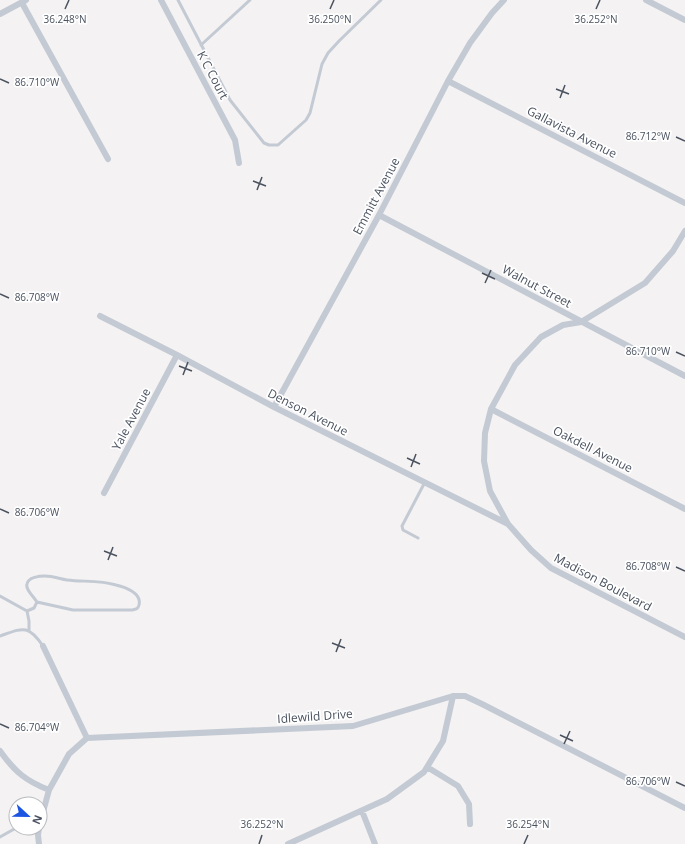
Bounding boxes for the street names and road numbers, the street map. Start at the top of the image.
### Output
street label: K C Court [193,48,233,102]
street label: Gallavista Avenue [524,102,620,162]
street label: Emmitt Avenue [348,154,404,238]
street label: Walnut Street [499,261,575,311]
street label: Denson Avenue [265,384,351,440]
street label: Yale Avenue [108,385,155,453]
street label: Oakdell Avenue [550,422,636,477]
street label: Madison Boulevard [551,549,655,615]
street label: Idlewild Drive [277,705,354,727]

